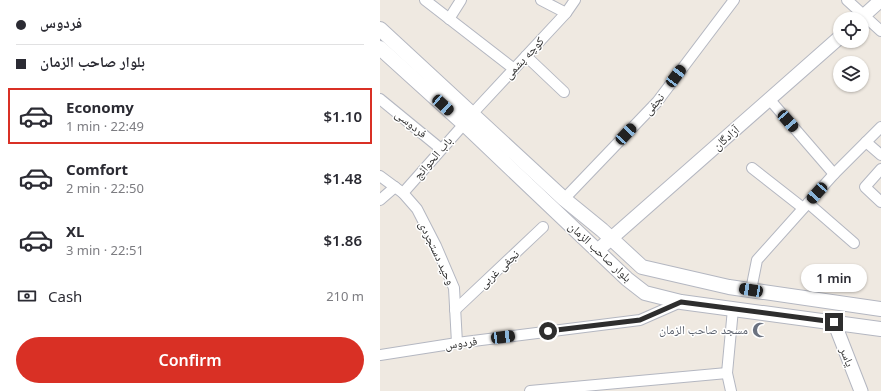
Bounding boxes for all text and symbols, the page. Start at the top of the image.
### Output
text: فردوس [40,12,82,32]
map controls [833,12,869,92]
button: locate [833,12,869,48]
street label: کوچه پشمی [500,33,548,82]
text: بلوار صاحب الزمان [40,51,145,71]
button: layers [833,56,869,92]
car [664,63,688,89]
street label: نجفی [639,89,668,118]
car [430,93,456,117]
text: Economy [66,97,134,117]
icon: car [18,98,54,134]
street label: فردوسی [392,105,431,142]
text: $1.10 [324,106,362,126]
car [776,108,800,134]
text: 1 min · 22:49 [66,117,144,135]
car [613,121,639,147]
street label: آزادگان [709,121,743,154]
street label: باب الحوائج [409,133,456,183]
text: Comfort [66,159,128,179]
icon: car [18,160,54,196]
text: $1.48 [324,168,362,188]
text: 2 min · 22:50 [66,179,144,197]
car [805,180,829,206]
street label: وحید دستجردی [415,218,460,288]
street label: بلوار صاحب الزمان [565,218,636,286]
text: XL [66,221,84,241]
icon: car [18,222,54,258]
text: $1.86 [324,230,362,250]
text: 3 min · 22:51 [66,241,144,259]
street label: نجفی غربی [475,245,523,292]
callout: 1 min [801,264,867,292]
text: 1 min [816,269,852,287]
car [738,282,764,298]
icon: cash [16,285,38,307]
text: Cash [48,286,82,306]
text: 210 m [326,287,364,305]
route end [825,313,843,331]
place label: مسجد صاحب الزمان [659,321,748,338]
mosque icon: مسجد صاحب الزمان [751,321,769,339]
route start [539,322,557,340]
car [490,330,516,344]
street label: فردوس [444,332,478,353]
button: Confirm [16,337,364,383]
street label: یاسر [836,344,859,369]

